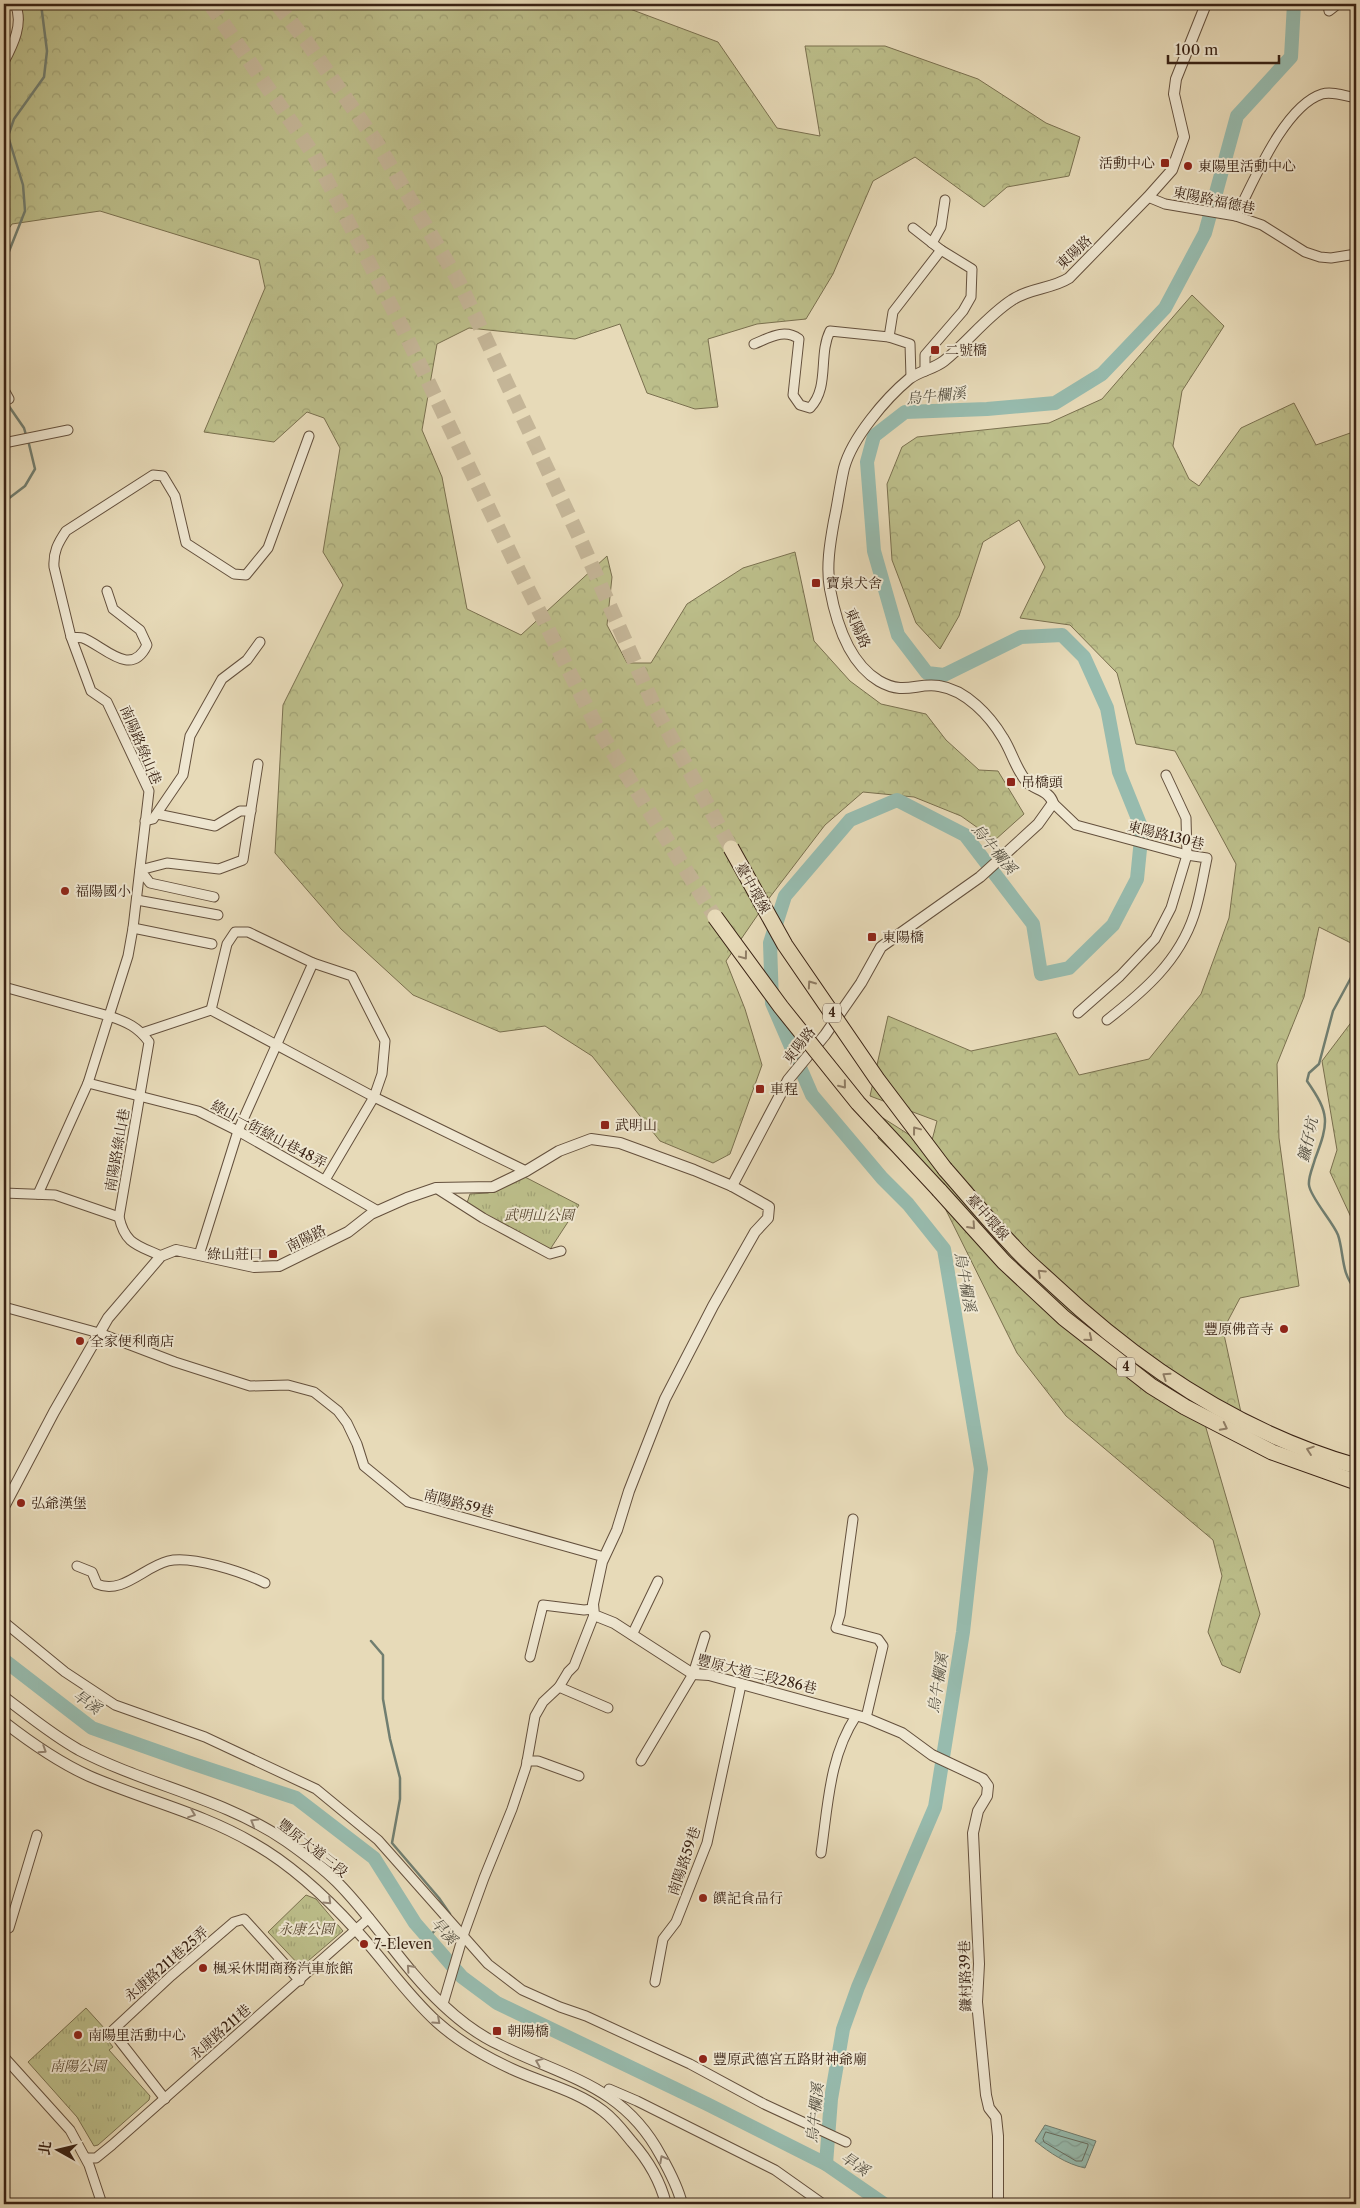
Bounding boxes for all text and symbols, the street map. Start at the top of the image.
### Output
scale bar [1168,32,1279,64]
text: 100 m [1175,40,1218,59]
place label: 活動中心 [1099,154,1155,172]
marker: 活動中心 [1159,157,1171,169]
place label: 東陽里活動中心 [1198,157,1296,175]
marker: 東陽里活動中心 [1182,160,1194,172]
street label: 東陽路福德巷 [1171,182,1257,218]
street label: 東陽路 [1053,231,1095,273]
place label: 二號橋 [945,341,987,359]
marker: 二號橋 [929,344,941,356]
water label: 烏牛欄溪 [905,383,969,408]
place label: 寶泉犬舍 [826,574,882,592]
marker: 寶泉犬舍 [810,577,822,589]
street label: 東陽路 [841,605,875,651]
street label: 南陽路綠山巷 [116,703,166,787]
place label: 吊橋頭 [1021,773,1063,791]
marker: 吊橋頭 [1005,776,1017,788]
street label: 東陽路130巷 [1126,817,1206,853]
water label: 烏牛欄溪 [968,820,1022,879]
street label: 臺中環線 [732,859,774,917]
place label: 福陽國小 [75,882,131,900]
marker: 福陽國小 [59,885,71,897]
place label: 東陽橋 [882,928,924,946]
marker: 東陽橋 [866,931,878,943]
one-way arrow [738,950,746,959]
one-way arrow [808,980,818,989]
road number: 4 [823,1004,841,1022]
street label: 東陽路 [779,1023,819,1067]
one-way arrow [838,1079,847,1088]
place label: 車程 [770,1080,798,1098]
marker: 車程 [754,1083,766,1095]
street label: 綠山一街綠山巷48弄 [208,1096,330,1172]
street label: 南陽路綠山巷 [101,1107,133,1193]
water label: 鐮仔坑 [1294,1114,1322,1164]
place label: 武明山 [615,1116,657,1134]
marker: 武明山 [599,1119,611,1131]
one-way arrow [913,1126,922,1136]
street label: 臺中環線 [963,1190,1013,1244]
park label: 武明山公園 [504,1206,576,1224]
one-way arrow [966,1220,974,1229]
street label: 南陽路 [283,1221,329,1255]
place label: 綠山莊口 [207,1245,263,1263]
marker: 綠山莊口 [267,1248,279,1260]
water label: 烏牛欄溪 [951,1251,980,1315]
one-way arrow [1037,1270,1046,1279]
place label: 豐原佛音寺 [1204,1320,1274,1338]
marker: 豐原佛音寺 [1278,1323,1290,1335]
place label: 全家便利商店 [90,1332,174,1350]
one-way arrow [1083,1333,1092,1341]
marker: 全家便利商店 [74,1335,86,1347]
road number: 4 [1117,1358,1135,1376]
one-way arrow [1162,1373,1172,1382]
one-way arrow [1219,1421,1228,1431]
one-way arrow [1306,1446,1315,1456]
street label: 南陽路59巷 [422,1485,496,1521]
place label: 弘爺漢堡 [31,1494,87,1512]
marker: 弘爺漢堡 [15,1497,27,1509]
street label: 豐原大道三段286巷 [695,1650,819,1698]
water label: 烏牛欄溪 [923,1650,952,1714]
water label: 旱溪 [70,1685,107,1719]
one-way arrow [38,1744,47,1754]
one-way arrow [188,1808,196,1818]
street label: 豐原大道三段 [274,1815,352,1881]
one-way arrow [250,1818,259,1828]
street label: 南陽路59巷 [664,1824,704,1898]
place label: 饌記食品行 [713,1889,783,1907]
marker: 饌記食品行 [697,1892,709,1904]
one-way arrow [322,1895,331,1904]
water label: 旱溪 [427,1913,463,1950]
park label: 永康公園 [278,1920,336,1938]
street label: 永康路211巷25弄 [120,1923,212,2005]
place label: 7-Eleven [374,1935,432,1953]
marker: 7-Eleven [358,1938,370,1950]
street label: 鎌村路39巷 [955,1940,975,2012]
place label: 楓采休閒商務汽車旅館 [213,1959,353,1977]
marker: 楓采休閒商務汽車旅館 [197,1962,209,1974]
one-way arrow [406,1964,415,1973]
street label: 永康路211巷 [185,2000,255,2064]
one-way arrow [431,2015,440,2024]
place label: 朝陽橋 [507,2022,549,2040]
marker: 朝陽橋 [491,2025,503,2037]
place label: 南陽里活動中心 [88,2026,186,2044]
marker: 南陽里活動中心 [72,2029,84,2041]
place label: 豐原武德宮五路財神爺廟 [713,2050,867,2068]
marker: 豐原武德宮五路財神爺廟 [697,2053,709,2065]
park label: 南陽公園 [50,2057,108,2075]
one-way arrow [535,2058,544,2068]
water label: 烏牛欄溪 [802,2080,827,2144]
north arrow [32,2126,82,2176]
text: 北 [35,2140,55,2156]
water label: 旱溪 [838,2147,875,2181]
one-way arrow [659,2156,669,2165]

